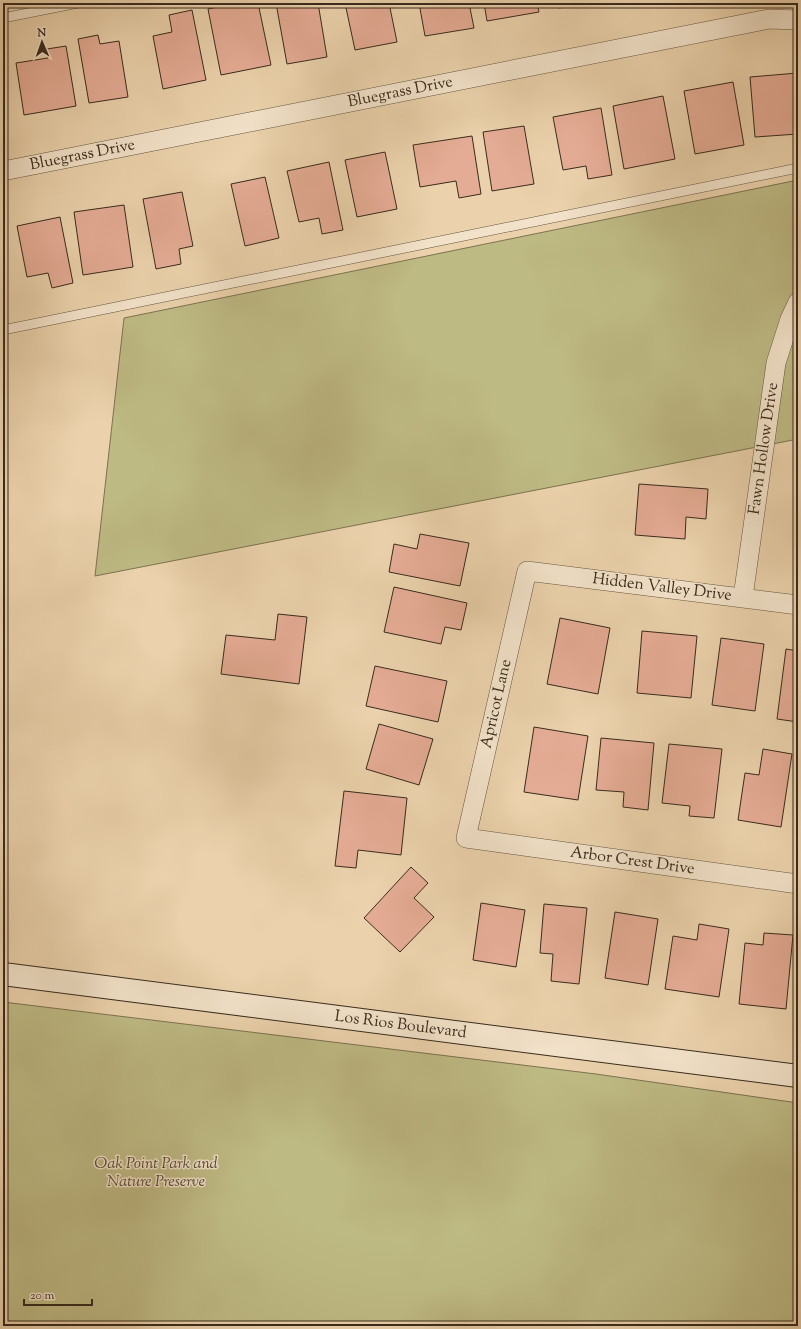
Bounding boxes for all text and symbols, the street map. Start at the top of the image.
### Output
north arrow [22,22,62,62]
text: N [36,25,47,41]
street label: Bluegrass Drive [346,70,455,114]
street label: Bluegrass Drive [28,134,137,177]
street label: Fawn Hollow Drive [743,381,785,516]
street label: Hidden Valley Drive [591,568,733,608]
street label: Apricot Lane [476,657,518,751]
street label: Arbor Crest Drive [569,841,696,881]
street label: Los Rios Boulevard [333,1005,468,1045]
park label: Oak Point Park and Nature Preserve [94,1153,218,1194]
scale bar [24,1281,92,1307]
text: 20 m [30,1287,55,1305]

